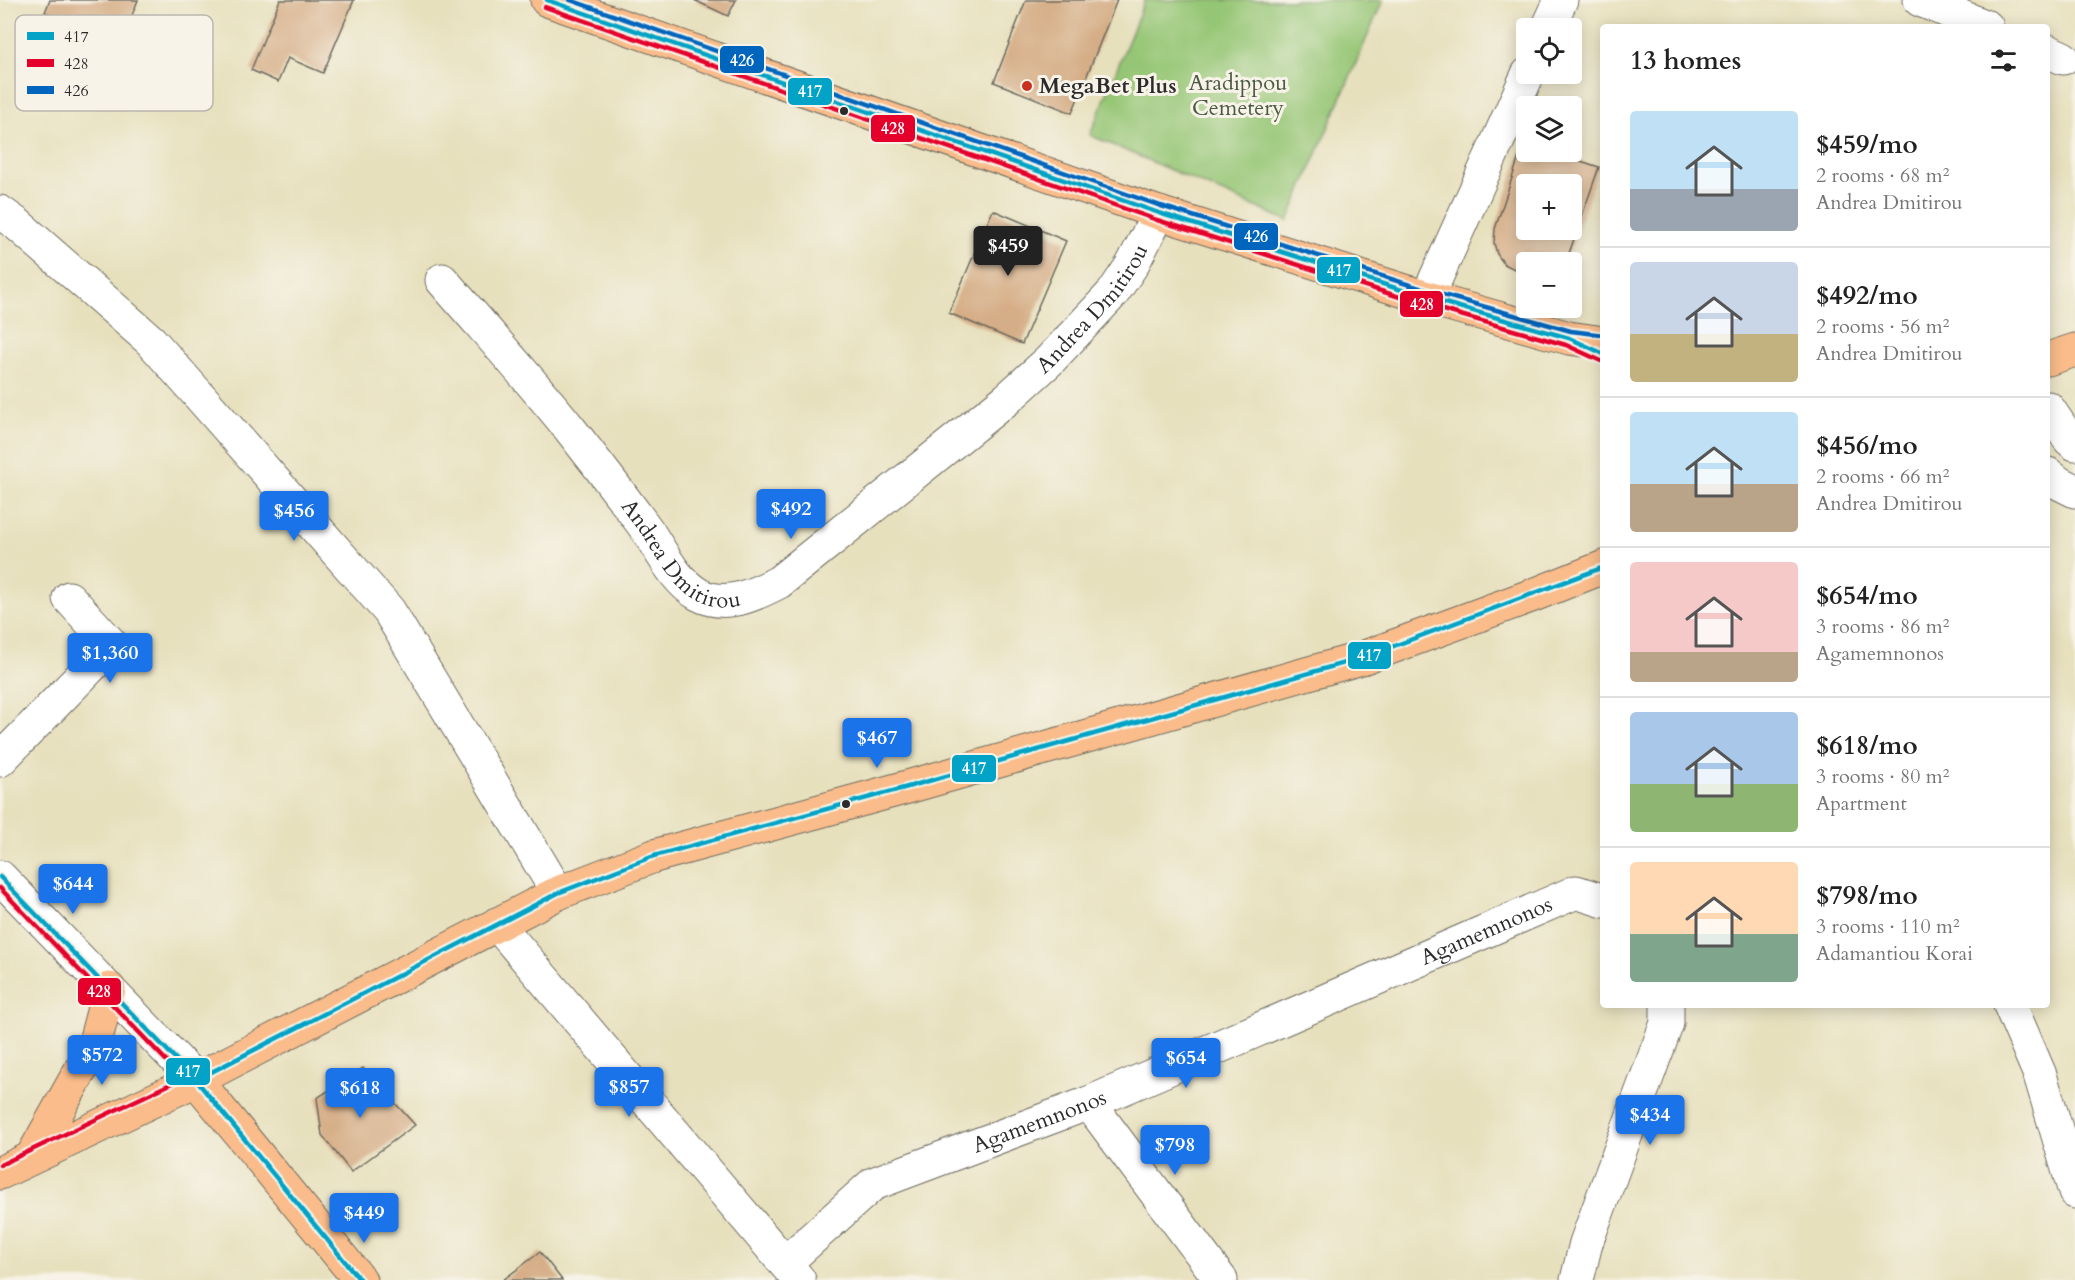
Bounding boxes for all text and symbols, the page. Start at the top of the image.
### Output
legend [15,15,213,111]
map controls [1516,18,1582,318]
button: locate [1516,18,1582,84]
text: 417 [64,26,89,48]
text: 13 homes [1630,43,1741,78]
icon: filters [1987,44,2020,77]
line badge: 426 [719,45,765,74]
text: 426 [730,50,754,72]
text: 428 [64,53,89,75]
park label: Aradippou Cemetery [1189,68,1287,123]
place label: MegaBet Plus [1039,71,1177,101]
line badge: 417 [787,77,833,106]
marker: MegaBet Plus [1020,79,1034,93]
text: 426 [64,80,89,102]
text: 417 [798,81,822,103]
button: layers [1516,96,1582,162]
unlabelled marker [838,105,850,117]
line badge: 428 [870,114,916,143]
text: 428 [881,118,905,140]
text: $459/mo [1816,127,1918,162]
icon: home [1678,135,1750,207]
text: 2 rooms · 68 m² [1816,162,1949,189]
button: + [1516,174,1582,240]
text: Andrea Dmitirou [1816,189,1962,216]
line badge: 426 [1233,222,1279,251]
pin: $459 [972,226,1044,277]
text: 426 [1244,226,1268,248]
text: $459 [988,232,1028,259]
street label: Andrea Dmitirou [1030,239,1155,380]
button: − [1516,252,1582,318]
line badge: 417 [1316,256,1361,284]
text: 417 [1327,260,1351,282]
text: $492/mo [1816,278,1918,313]
icon: home [1678,286,1750,358]
line badge: 428 [1399,290,1444,318]
text: 428 [1410,294,1434,316]
text: 2 rooms · 56 m² [1816,313,1949,340]
text: Andrea Dmitirou [1816,340,1962,367]
text: $456/mo [1816,428,1918,463]
icon: home [1678,436,1750,508]
text: 2 rooms · 66 m² [1816,463,1949,490]
pin: $492 [755,489,827,540]
text: Andrea Dmitirou [1816,490,1962,517]
pin: $456 [258,491,330,542]
street label: Andrea Dmitirou [614,493,743,616]
text: $492 [771,495,811,522]
text: $456 [274,497,314,524]
text: $654/mo [1816,578,1918,613]
icon: home [1678,586,1750,658]
text: 3 rooms · 86 m² [1816,613,1949,640]
pin: $1,360 [61,633,159,684]
text: $1,360 [81,639,139,666]
text: Agamemnonos [1816,640,1944,667]
line badge: 417 [1347,641,1392,670]
text: 417 [1357,645,1381,667]
pin: $467 [841,718,913,769]
text: $467 [857,724,897,751]
text: $618/mo [1816,728,1918,763]
icon: home [1678,736,1750,808]
line badge: 417 [951,754,997,783]
text: 417 [962,758,986,780]
text: 3 rooms · 80 m² [1816,763,1949,790]
text: Apartment [1816,790,1907,817]
unlabelled marker [840,798,852,810]
pin: $644 [37,864,109,915]
text: $644 [53,870,93,897]
text: $798/mo [1816,878,1918,913]
icon: home [1678,886,1750,958]
street label: Agamemnonos [1416,889,1557,973]
text: 3 rooms · 110 m² [1816,913,1960,940]
text: Adamantiou Korai [1816,940,1973,967]
line badge: 428 [77,977,122,1006]
text: 428 [87,981,111,1003]
pin: $572 [66,1035,138,1086]
pin: $654 [1150,1038,1222,1089]
text: $572 [82,1041,122,1068]
text: $654 [1166,1044,1206,1071]
line badge: 417 [165,1057,211,1086]
text: 417 [176,1061,200,1083]
pin: $857 [593,1067,665,1118]
pin: $618 [324,1068,396,1119]
text: $857 [609,1073,649,1100]
text: $618 [340,1074,380,1101]
street label: Agamemnonos [968,1082,1111,1160]
pin: $434 [1614,1095,1686,1146]
text: $434 [1630,1101,1670,1128]
pin: $798 [1139,1125,1211,1176]
text: $798 [1155,1131,1195,1158]
pin: $449 [328,1193,400,1244]
text: $449 [344,1199,384,1226]

